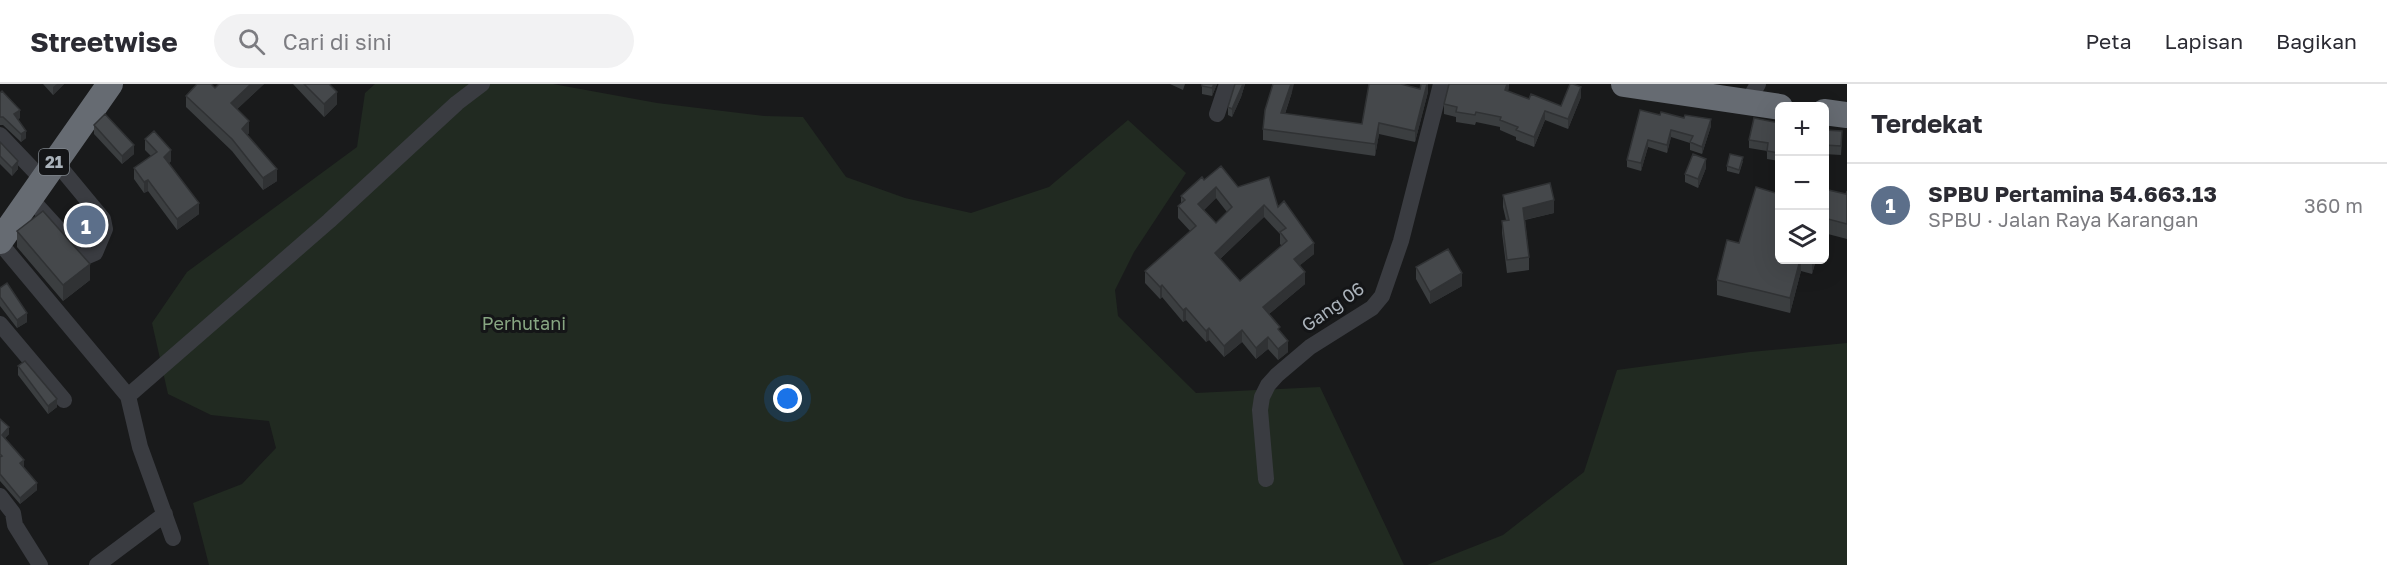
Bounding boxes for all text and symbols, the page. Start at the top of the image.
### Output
search box [214,14,634,68]
text: Streetwise [30,25,178,58]
icon: search [235,25,268,58]
text: Cari di sini [283,28,392,55]
text: Peta [2086,28,2132,54]
text: Lapisan [2165,28,2243,54]
text: Bagikan [2276,28,2357,54]
map controls [1775,102,1829,264]
button: + [1775,102,1829,156]
text: Terdekat [1871,108,1983,139]
road number: 21 [39,149,69,175]
button: − [1775,156,1829,210]
text: SPBU Pertamina 54.663.13 [1928,180,2217,207]
text: 1 [1885,193,1896,217]
text: 360 m [2304,193,2363,217]
pin: 1 [66,202,106,248]
text: SPBU · Jalan Raya Karangan [1928,207,2199,231]
button: layers [1775,210,1829,264]
street label: Gang 06 [1297,277,1368,336]
park label: Perhutani [482,312,566,334]
your location [773,384,802,413]

